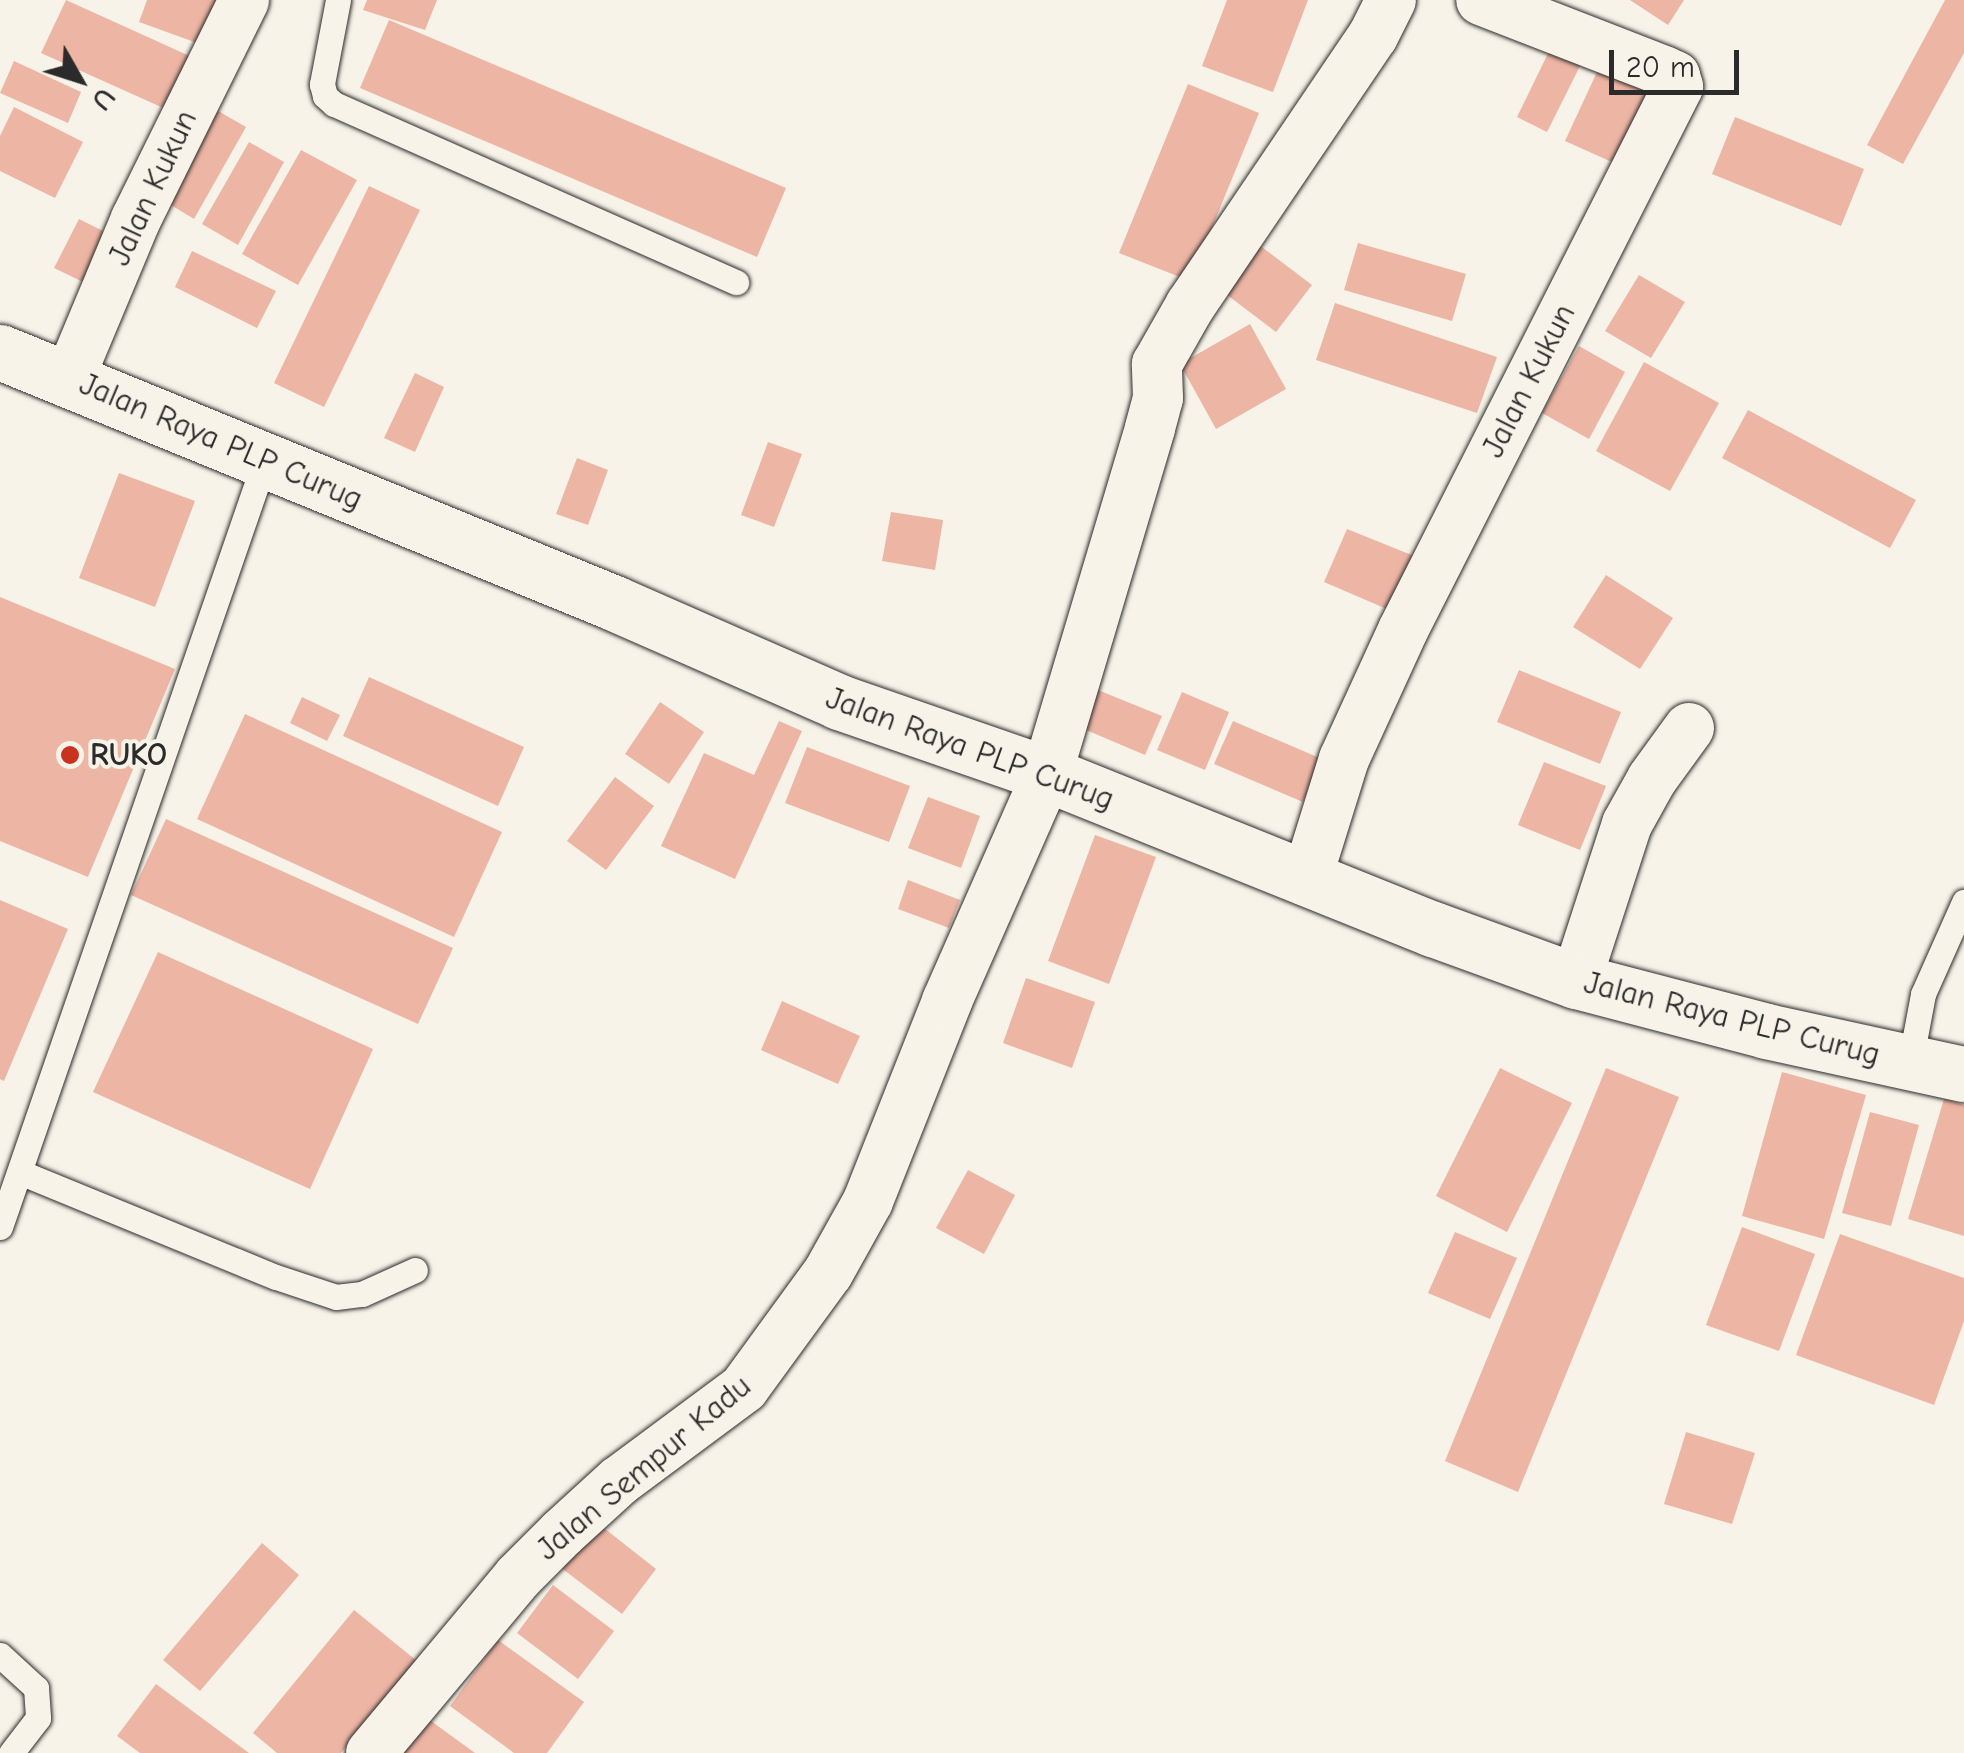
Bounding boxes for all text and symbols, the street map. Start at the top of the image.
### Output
north arrow [30,30,130,130]
scale bar [1614,30,1744,92]
text: 20 m [1626,50,1695,85]
text: U [85,82,122,116]
street label: Jalan Kukun [100,104,206,272]
street label: Jalan Kukun [1474,298,1584,464]
street label: Jalan Raya PLP Curug [74,365,368,519]
street label: Jalan Raya PLP Curug [821,679,1119,819]
place label: RUKO [90,736,167,774]
marker: RUKO [59,744,81,766]
street label: Jalan Raya PLP Curug [1580,964,1884,1074]
street label: Jalan Sempur Kadu [529,1367,759,1569]

